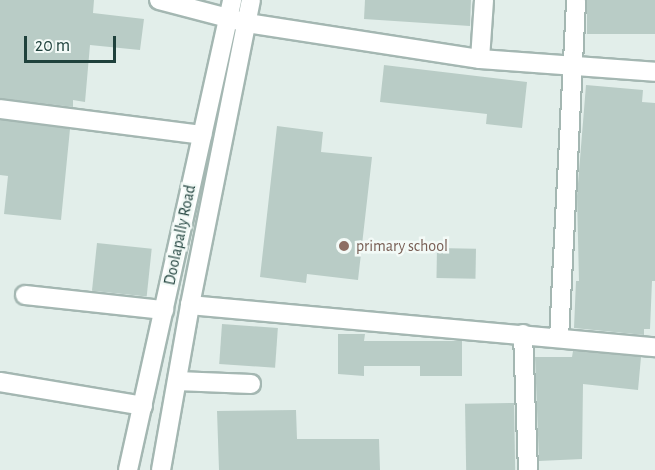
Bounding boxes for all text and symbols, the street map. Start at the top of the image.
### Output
scale bar [27,24,118,62]
text: 20 m [35,37,70,55]
street label: Doolapally Road [160,183,200,287]
place label: primary school [356,236,448,256]
marker: primary school [337,239,351,253]

